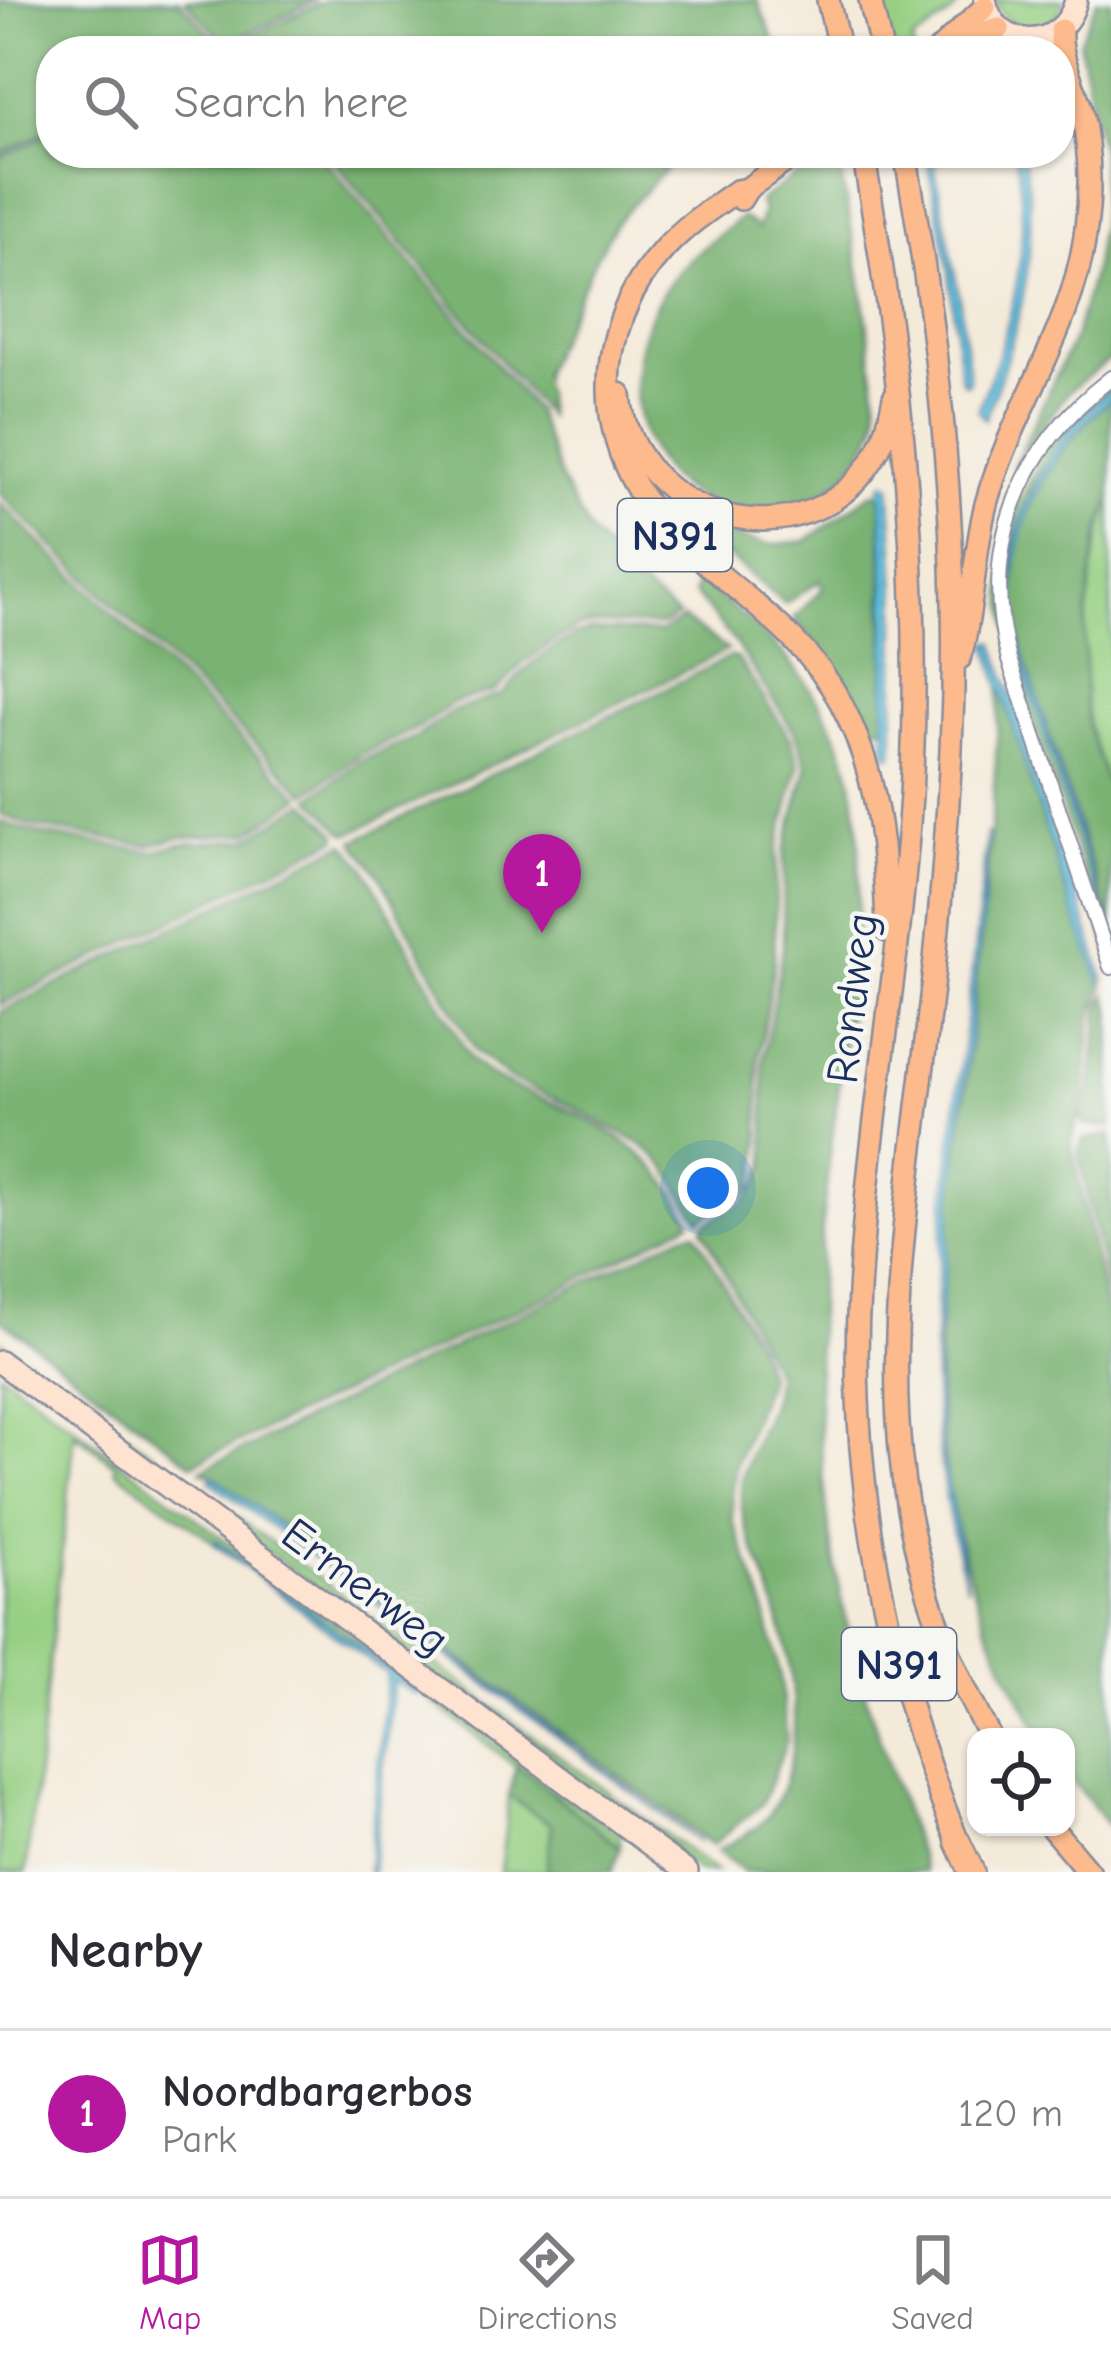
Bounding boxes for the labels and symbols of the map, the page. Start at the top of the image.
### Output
road number: N391 [618,499,732,571]
pin: 1 [503,834,581,933]
street label: Rondweg [816,910,888,1086]
your location [678,1158,738,1218]
street label: Ermerweg [272,1507,459,1666]
road number: N391 [842,1628,956,1700]

